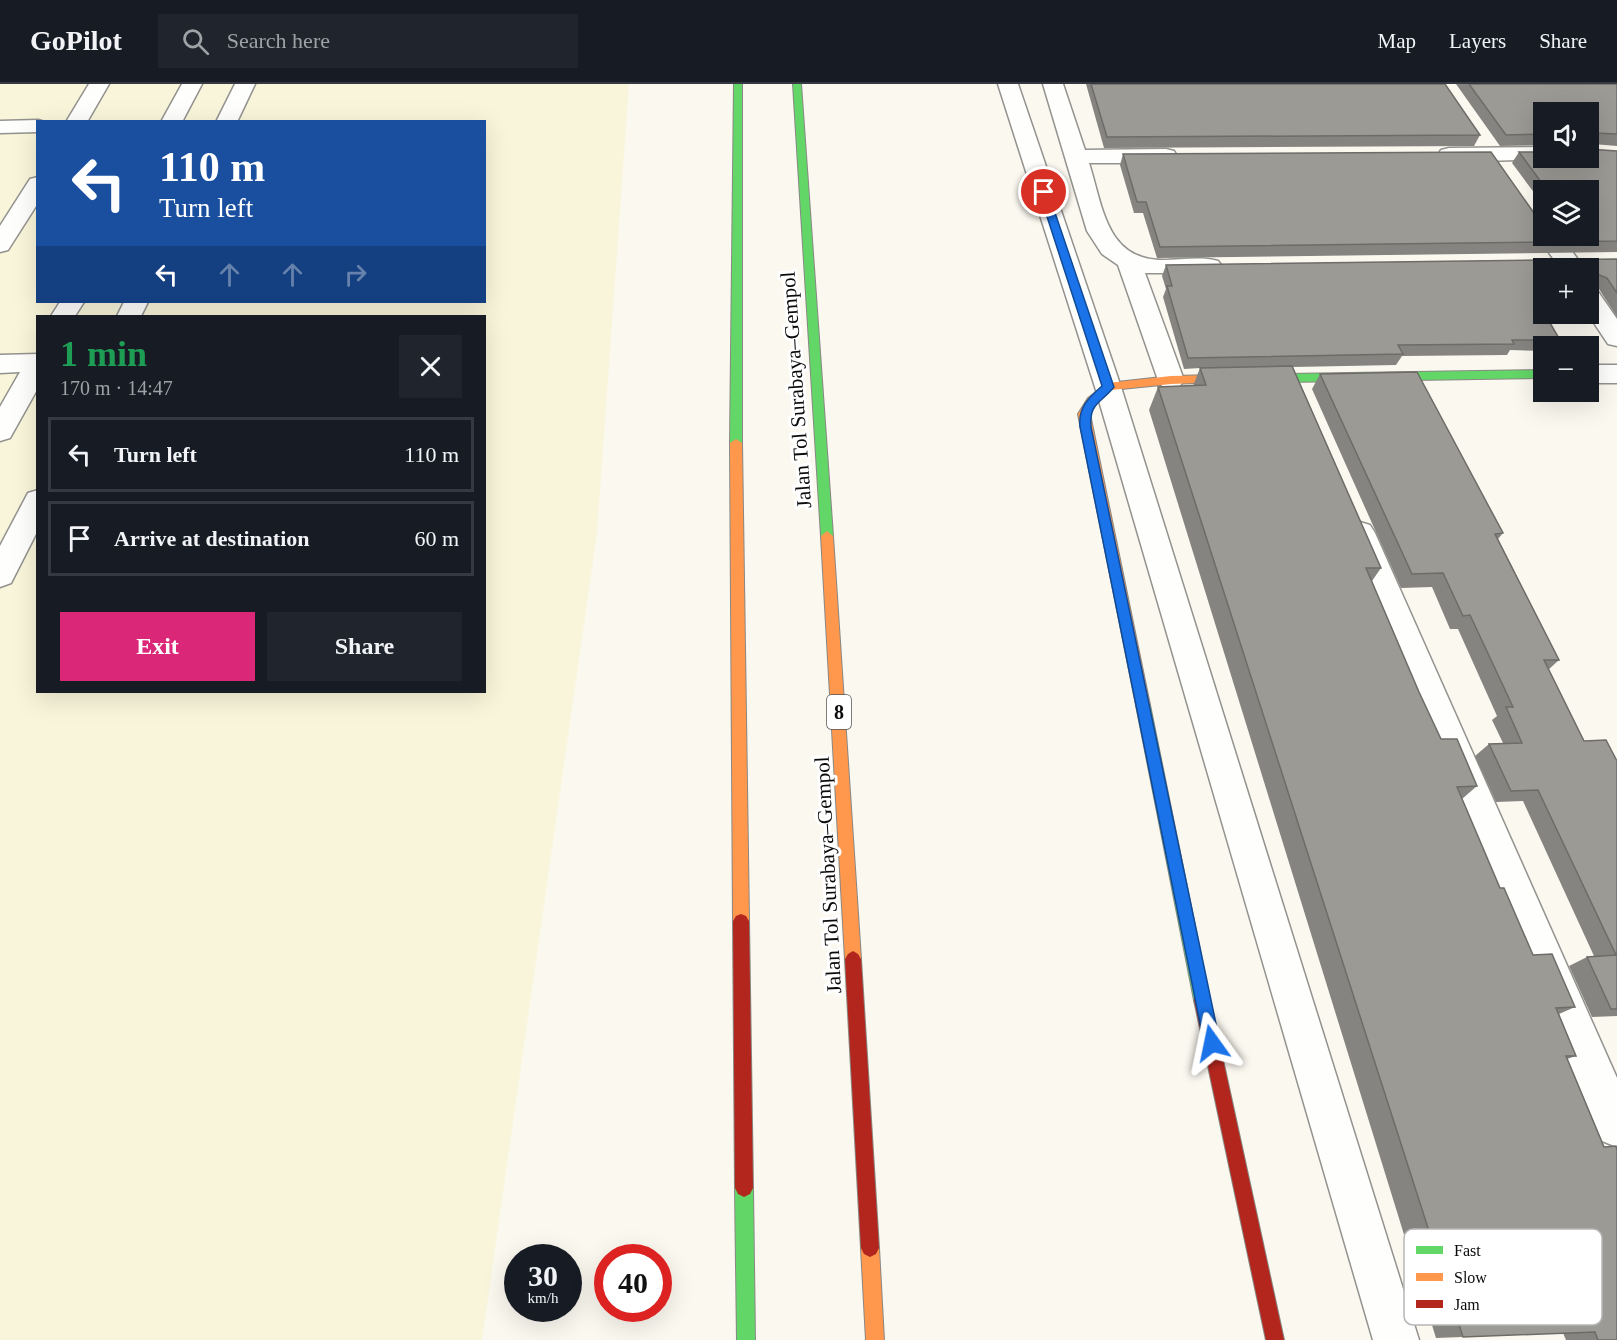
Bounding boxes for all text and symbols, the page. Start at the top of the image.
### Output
search box [158,14,578,68]
text: GoPilot [30,25,122,56]
icon: search [179,25,212,58]
text: Search here [227,28,330,53]
text: Map [1378,29,1416,53]
text: Layers [1449,29,1506,53]
text: Share [1539,29,1587,53]
map controls [1533,102,1599,402]
button: sound [1533,102,1599,168]
icon: left [60,144,138,222]
text: 110 m [159,144,265,190]
pin [1018,166,1069,217]
icon: arrive [1027,175,1060,208]
button: layers [1533,180,1599,246]
text: Turn left [159,193,253,223]
icon: left [150,258,183,291]
icon: ahead [213,258,246,291]
icon: ahead [276,258,309,291]
icon: right [339,258,372,291]
button: + [1533,258,1599,324]
street label: Jalan Tol Surabaya–Gempol [776,271,816,509]
text: 1 min [60,334,147,374]
button: close [399,335,462,398]
button: − [1533,336,1599,402]
text: 170 m · 14:47 [60,377,173,399]
icon: left [63,438,96,471]
text: Turn left [114,442,197,467]
text: 110 m [404,442,459,467]
icon: arrive [63,522,96,555]
text: Arrive at destination [114,526,310,551]
text: 60 m [414,526,459,551]
button: Exit [60,612,255,681]
button: Share [267,612,462,681]
road number: 8 [827,695,851,729]
street label: Jalan Tol Surabaya–Gempol [810,756,846,994]
position arrow [1180,1011,1244,1075]
legend [1404,1229,1602,1325]
text: Fast [1454,1242,1481,1259]
speed limit sign: 40 [594,1244,672,1322]
text: 30 [528,1259,558,1292]
text: Slow [1454,1269,1487,1286]
text: km/h [528,1290,558,1306]
text: Jam [1454,1296,1480,1313]

